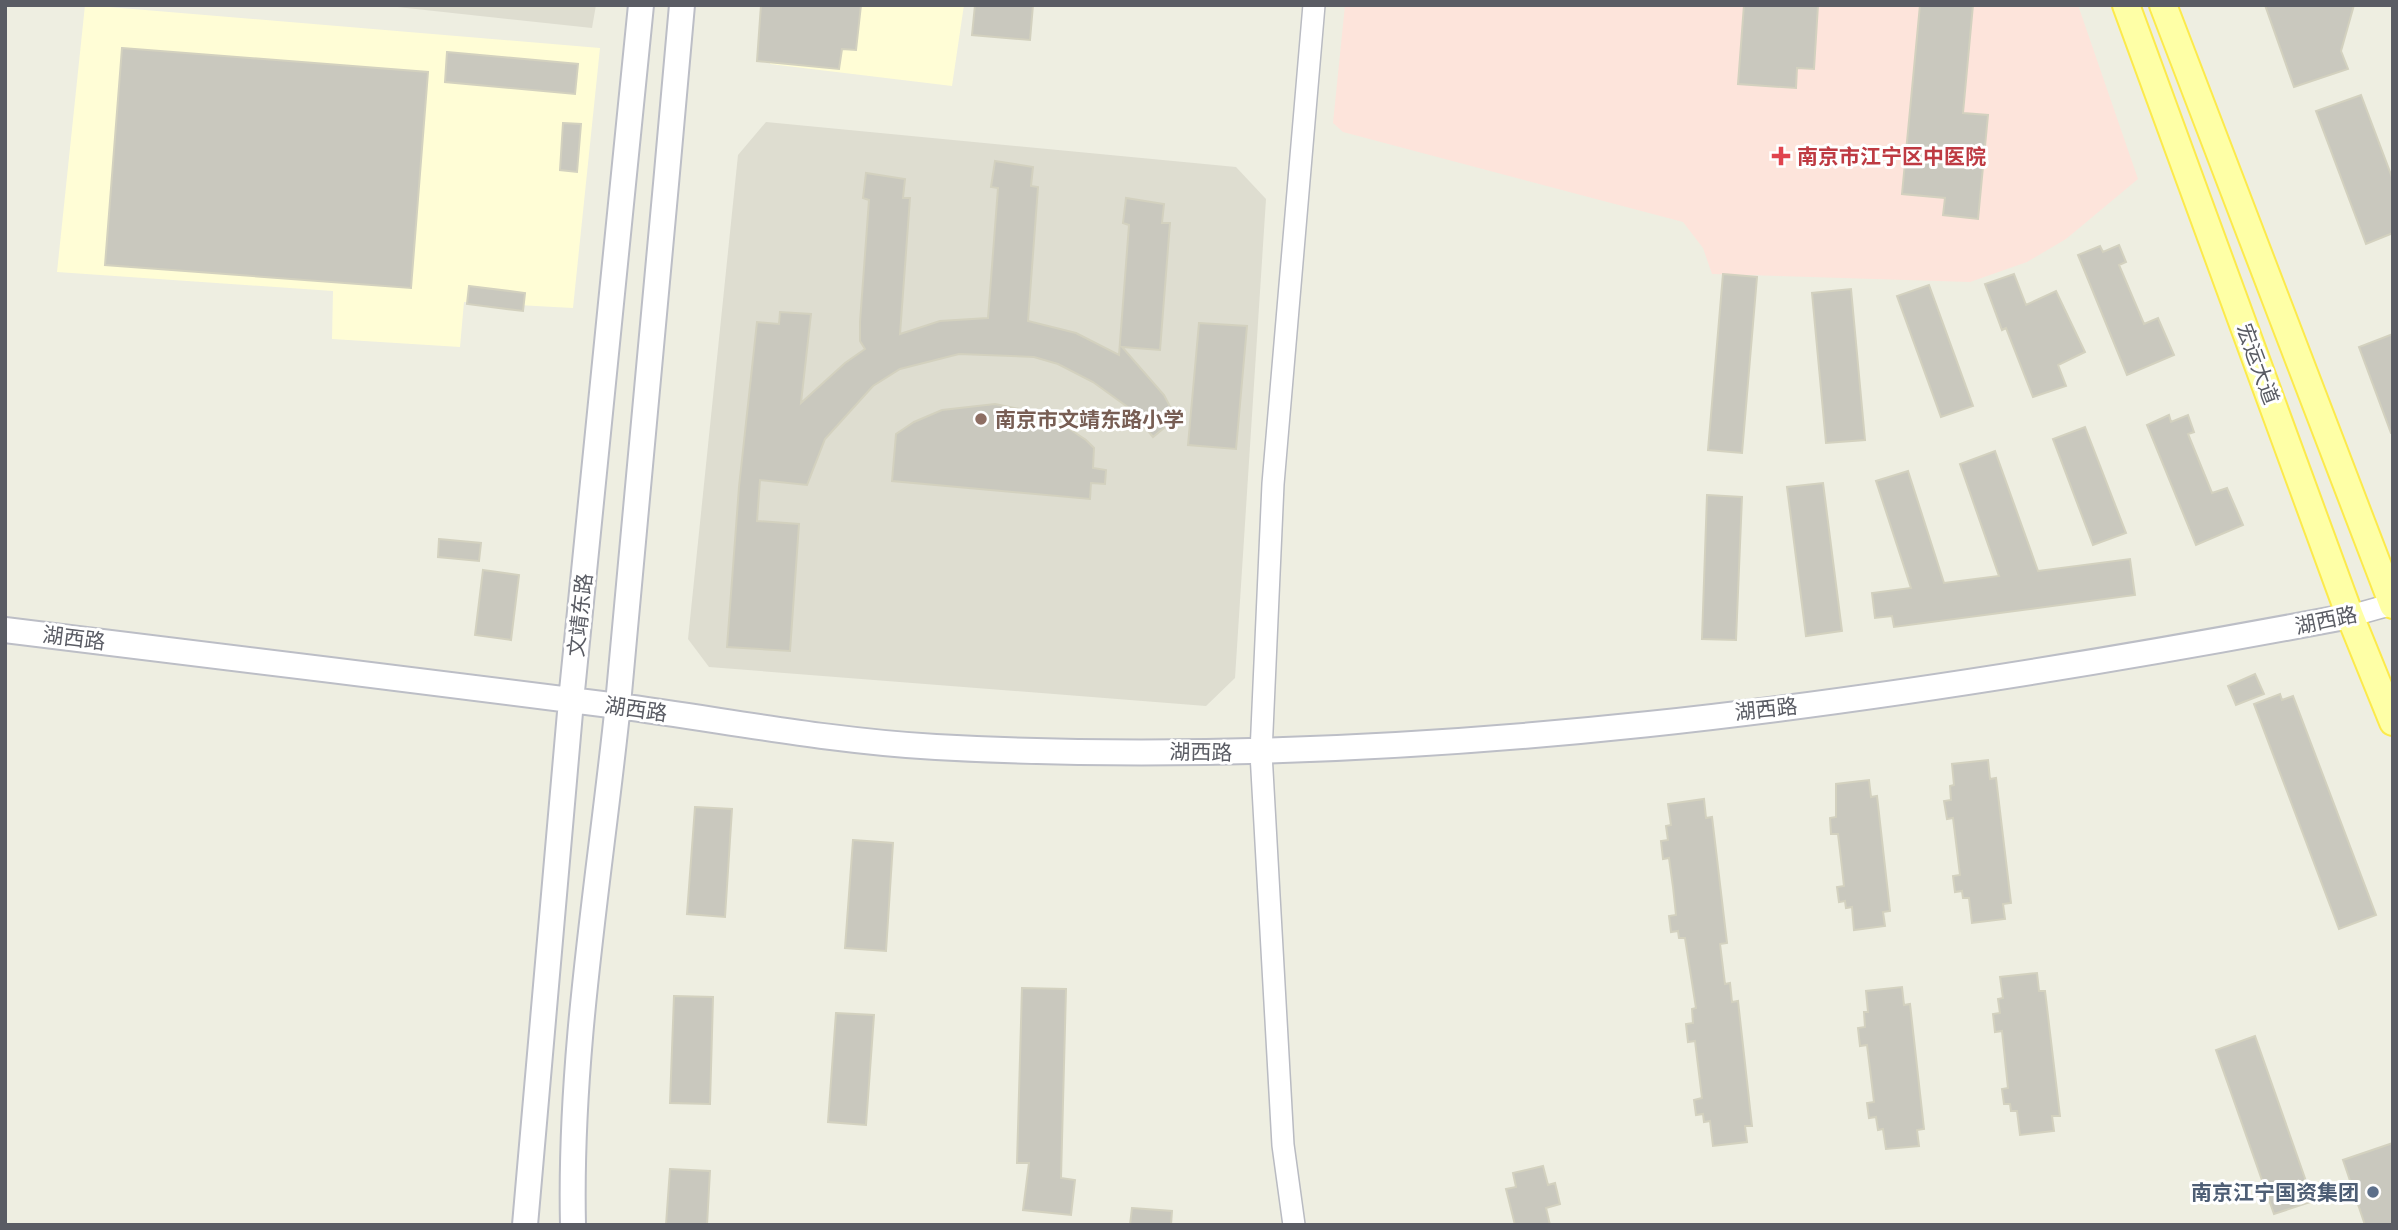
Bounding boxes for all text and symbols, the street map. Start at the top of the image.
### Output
place label: 南京市江宁区中医院 [1797,144,1986,169]
marker: 南京市江宁区中医院 [1771,146,1791,166]
street label: 宏运大道 [2232,320,2284,408]
place label: 南京市文靖东路小学 [995,407,1184,432]
marker: 南京市文靖东路小学 [973,411,989,427]
street label: 文靖东路 [563,572,597,658]
street label: 湖西路 [2293,601,2359,639]
street label: 湖西路 [41,622,107,654]
street label: 湖西路 [603,692,669,726]
street label: 湖西路 [1733,693,1799,725]
street label: 湖西路 [1169,739,1233,765]
place label: 南京江宁国资集团 [2191,1180,2359,1205]
marker: 南京江宁国资集团 [2365,1184,2381,1200]

